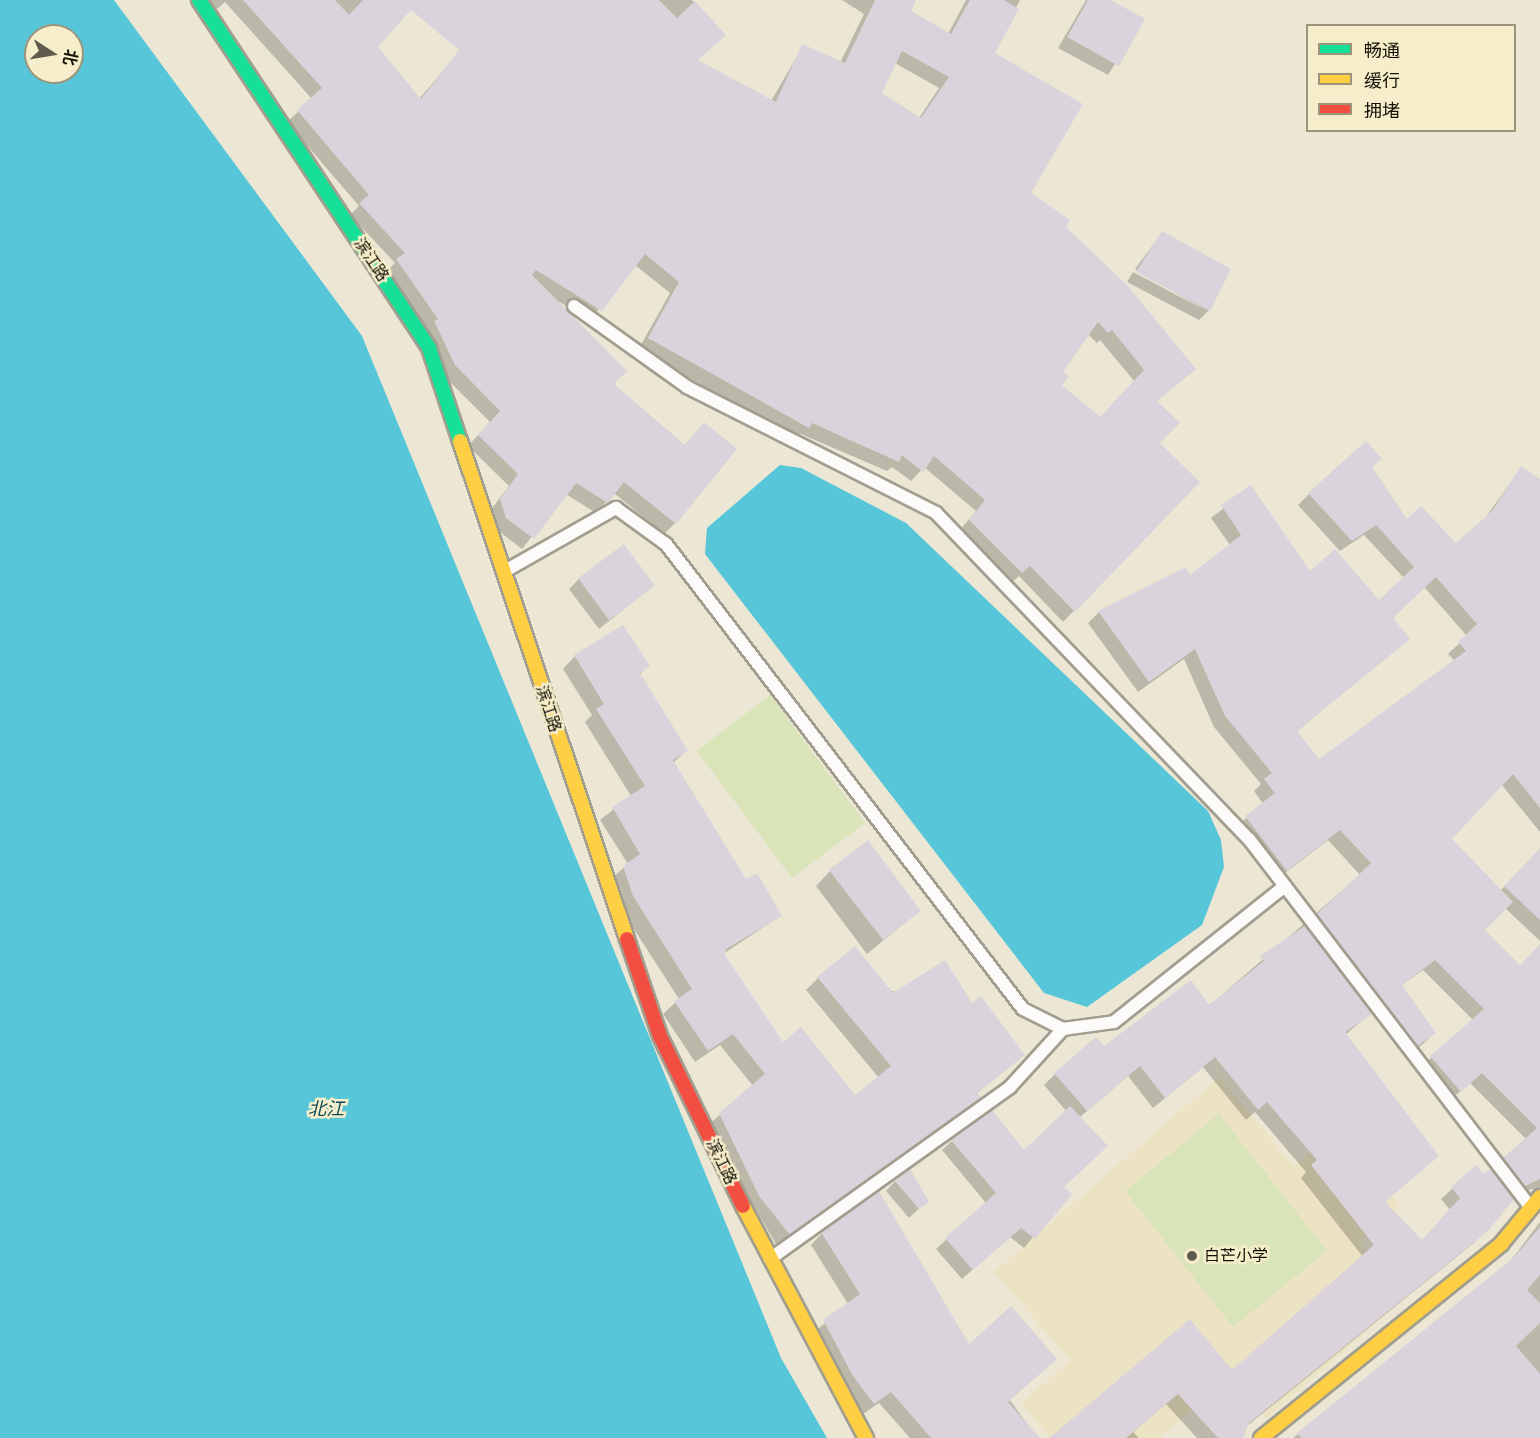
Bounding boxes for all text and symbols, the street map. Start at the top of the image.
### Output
north arrow [24,24,84,84]
legend [1306,24,1516,132]
text: 畅通 [1364,40,1400,62]
text: 北 [59,48,81,67]
text: 缓行 [1364,70,1400,92]
text: 拥堵 [1364,100,1400,122]
street label: 滨江路 [350,235,392,285]
street label: 滨江路 [531,683,565,735]
water label: 北江 [308,1098,344,1120]
street label: 滨江路 [702,1136,740,1188]
place label: 白芒小学 [1204,1246,1268,1266]
marker: 白芒小学 [1185,1249,1199,1263]

